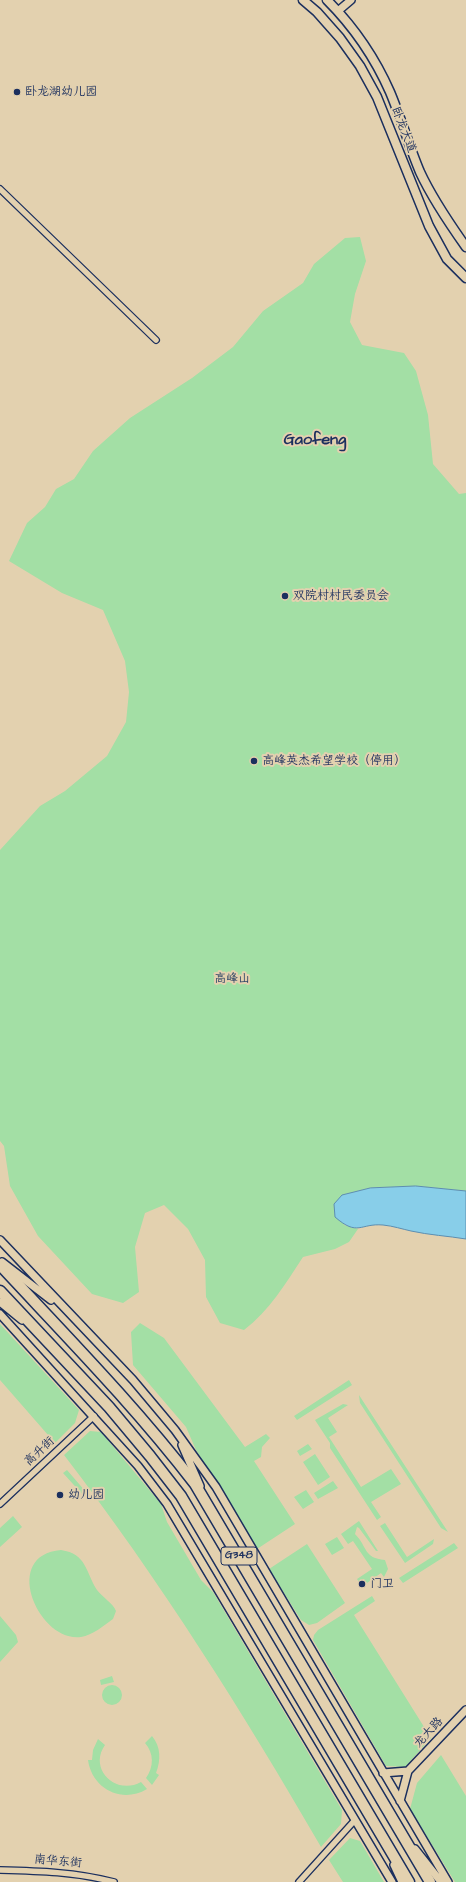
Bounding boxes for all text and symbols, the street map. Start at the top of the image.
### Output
place label: 卧龙湖幼儿园 [25,85,97,99]
marker: 卧龙湖幼儿园 [12,87,22,97]
street label: 卧龙大道 [388,105,418,155]
district label: Gaofeng [284,431,346,451]
place label: 双院村村民委员会 [293,589,389,603]
marker: 双院村村民委员会 [280,591,290,601]
place label: 高峰英杰希望学校（停用） [262,754,406,768]
marker: 高峰英杰希望学校（停用） [249,756,259,766]
park label: 高峰山 [214,972,250,986]
street label: 高升街 [22,1434,58,1470]
place label: 幼儿园 [68,1488,104,1502]
marker: 幼儿园 [55,1490,65,1500]
road number: G348 [221,1547,257,1565]
place label: 门卫 [370,1577,394,1591]
marker: 门卫 [357,1579,367,1589]
street label: 龙大路 [411,1715,447,1751]
street label: 南华东街 [33,1853,83,1871]

